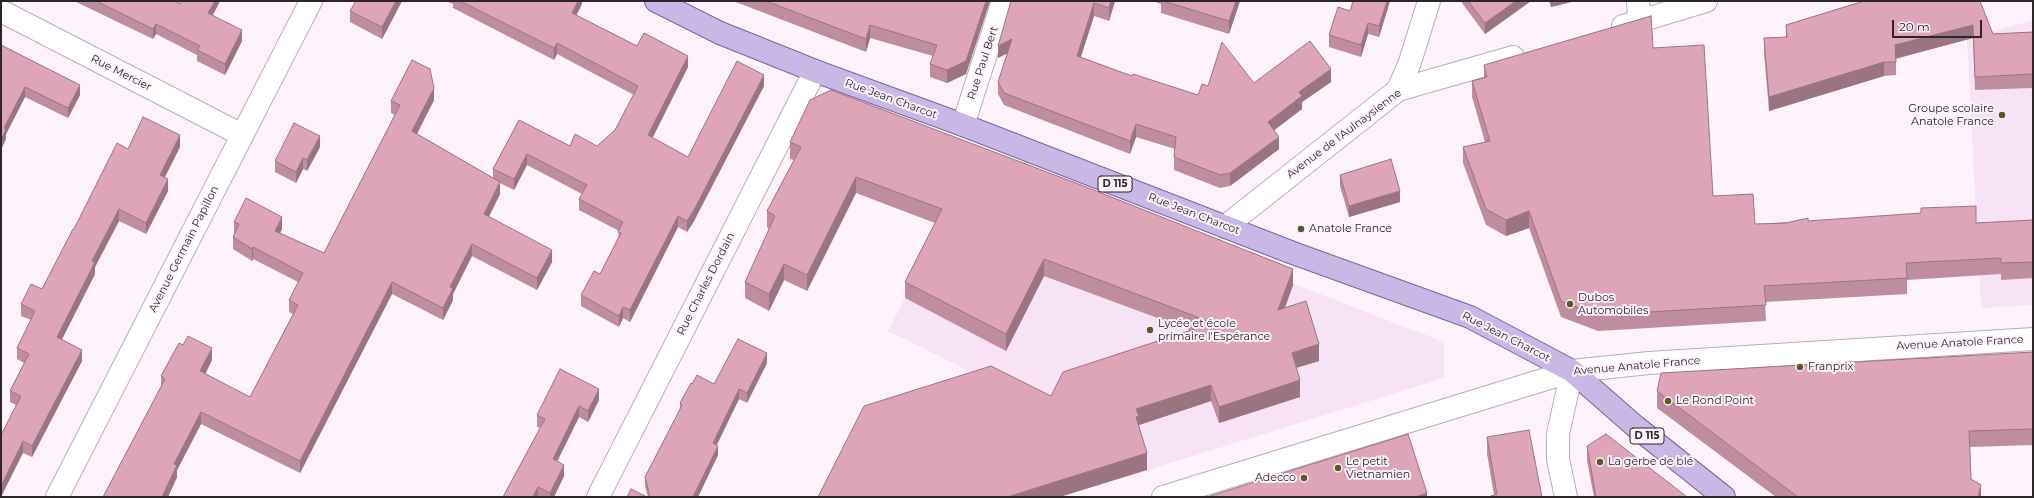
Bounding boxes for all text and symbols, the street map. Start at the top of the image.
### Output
scale bar [1894,12,1984,38]
text: 20 m [1899,19,1930,34]
street label: Rue Paul Bert [965,25,1001,101]
street label: Rue Mercier [88,52,154,94]
street label: Rue Jean Charcot [843,76,939,122]
street label: Avenue de l'Aulnaysienne [1284,87,1404,181]
place label: Groupe scolaire Anatole France [1908,102,1994,128]
marker: Groupe scolaire Anatole France [1997,110,2007,120]
road number: D 115 [1098,176,1132,192]
street label: Avenue Germain Papillon [146,184,222,314]
street label: Rue Jean Charcot [1146,190,1242,238]
place label: Anatole France [1309,222,1392,236]
marker: Anatole France [1296,224,1306,234]
street label: Rue Charles Dordain [674,230,738,338]
place label: Dubos Automobiles [1578,291,1648,317]
marker: Dubos Automobiles [1565,299,1575,309]
street label: Rue Jean Charcot [1460,309,1552,365]
place label: Lycée et école primaire l'Espérance [1158,317,1270,343]
marker: Lycée et école primaire l'Espérance [1145,325,1155,335]
street label: Avenue Anatole France [1896,333,2024,353]
street label: Avenue Anatole France [1573,354,1701,378]
place label: Franprix [1808,360,1853,374]
marker: Franprix [1795,362,1805,372]
place label: Le Rond Point [1676,394,1754,408]
marker: Le Rond Point [1663,396,1673,406]
road number: D 115 [1630,428,1664,444]
place label: Le petit Vietnamien [1346,455,1410,481]
place label: La gerbe de blé [1608,455,1693,469]
marker: La gerbe de blé [1595,457,1605,467]
marker: Le petit Vietnamien [1333,463,1343,473]
place label: Adecco [1255,471,1296,485]
marker: Adecco [1299,473,1309,483]

